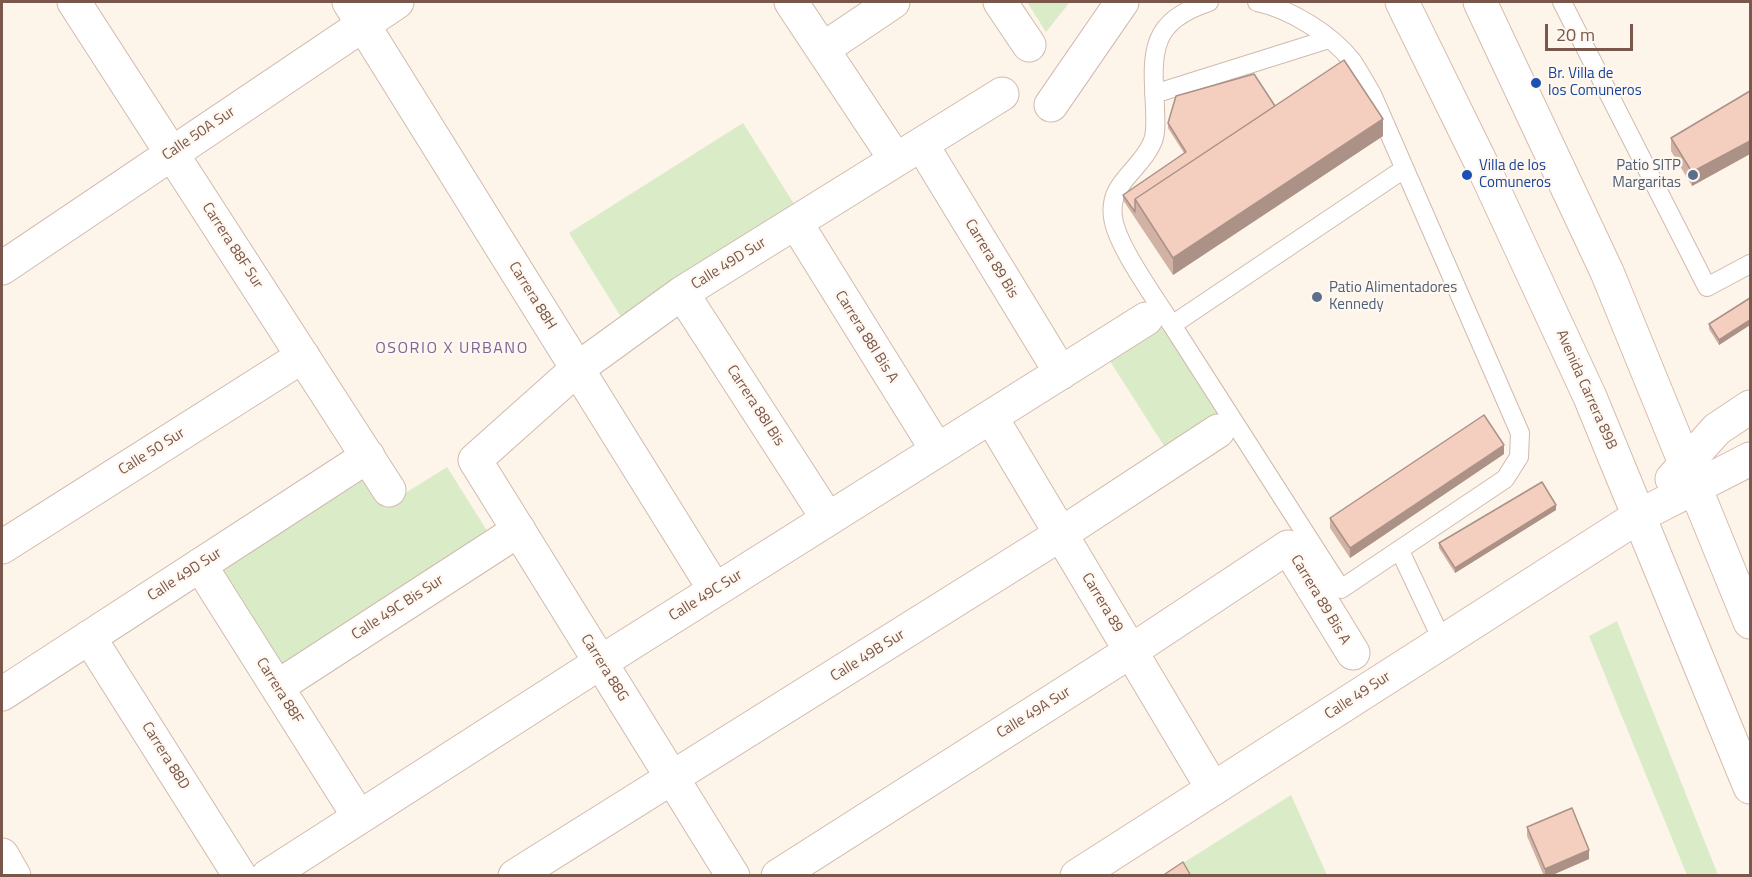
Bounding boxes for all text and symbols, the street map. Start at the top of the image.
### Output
scale bar [1548,12,1636,50]
text: 20 m [1556,21,1595,48]
place label: Br. Villa de los Comuneros [1548,65,1642,100]
marker: Br. Villa de los Comuneros [1529,76,1543,90]
street label: Calle 50A Sur [159,103,239,165]
place label: Villa de los Comuneros [1479,157,1551,192]
place label: Patio SITP Margaritas [1612,157,1681,192]
marker: Villa de los Comuneros [1460,168,1474,182]
marker: Patio SITP Margaritas [1686,168,1700,182]
street label: Carrera 88F Sur [198,200,266,292]
street label: Carrera 89 Bis [960,216,1022,302]
street label: Calle 49D Sur [688,234,770,294]
street label: Carrera 88H [504,259,560,333]
place label: Patio Alimentadores Kennedy [1329,279,1457,314]
street label: Carrera 88I Bis A [831,288,901,386]
marker: Patio Alimentadores Kennedy [1310,290,1324,304]
street label: Avenida Carrera 89B [1552,327,1620,453]
district label: OSORIO X URBANO [375,339,529,359]
street label: Carrera 88I Bis [722,362,788,450]
street label: Calle 50 Sur [115,425,189,479]
street label: Calle 49D Sur [145,544,225,606]
street label: Carrera 89 Bis A [1286,552,1354,648]
street label: Calle 49C Sur [666,566,746,626]
street label: Carrera 89 [1077,570,1127,636]
street label: Calle 49C Bis Sur [349,572,447,644]
street label: Calle 49B Sur [828,626,908,686]
street label: Carrera 88G [576,631,632,705]
street label: Carrera 88F [252,655,306,727]
street label: Calle 49 Sur [1322,668,1394,724]
street label: Calle 49A Sur [994,683,1074,743]
street label: Carrera 88D [137,719,193,793]

